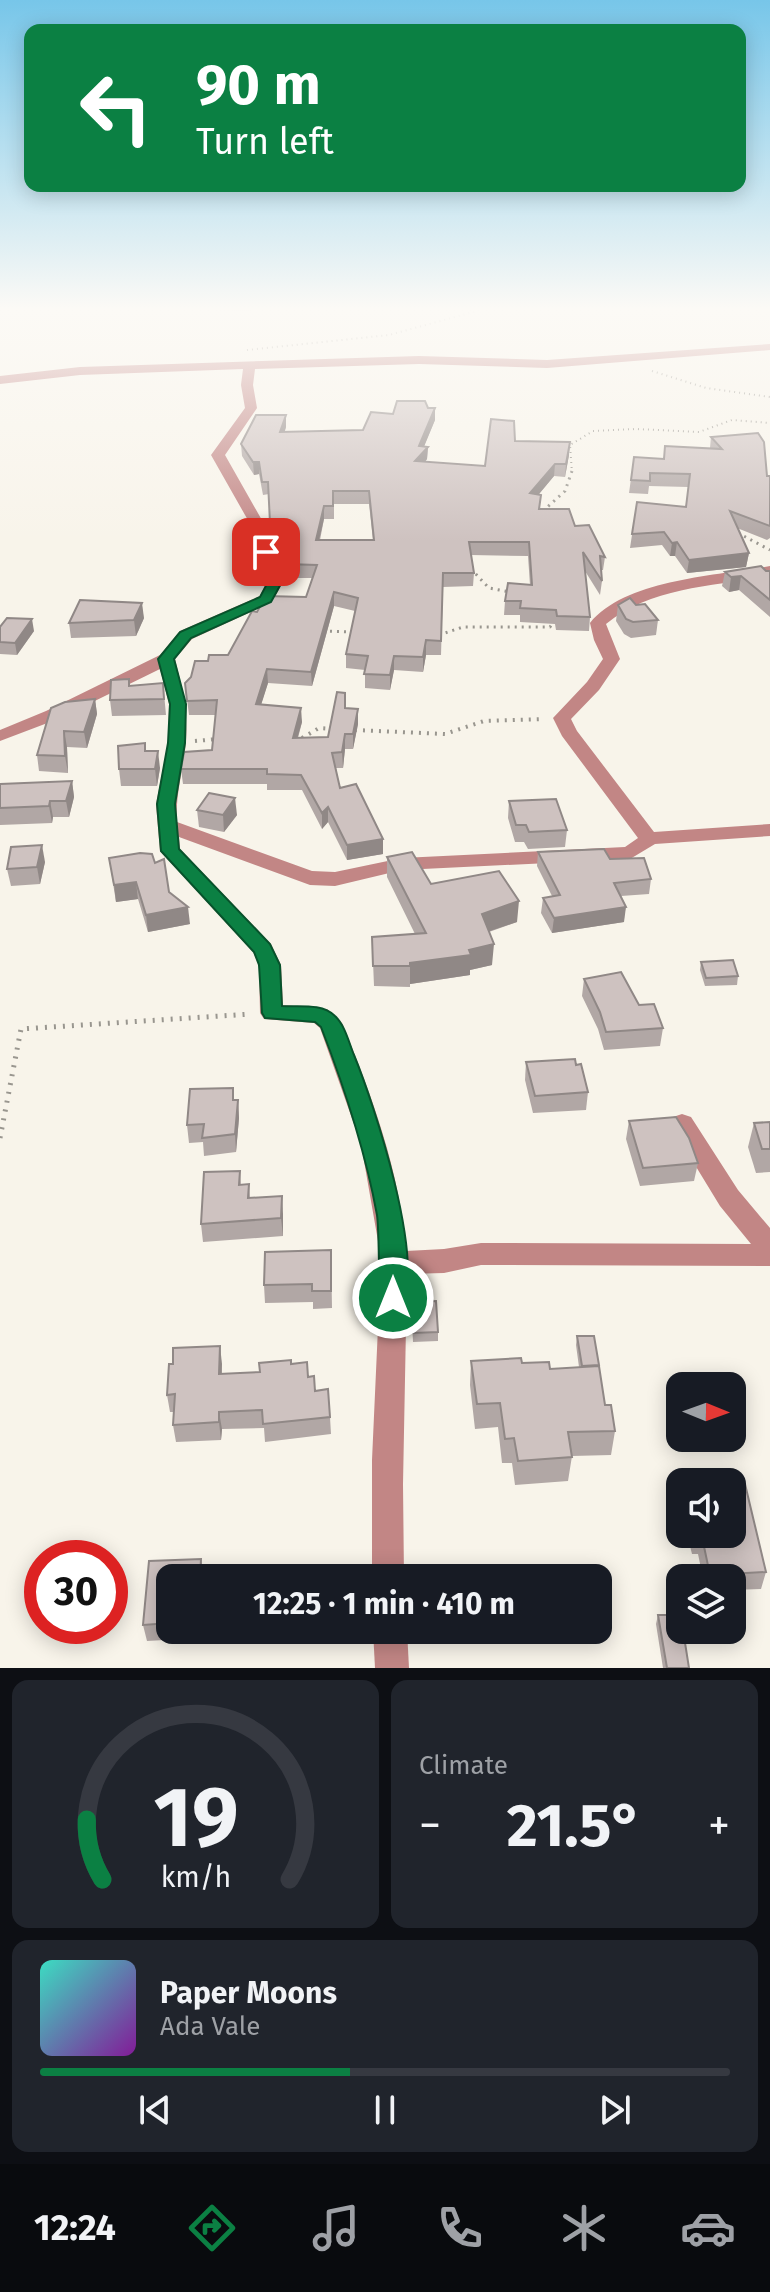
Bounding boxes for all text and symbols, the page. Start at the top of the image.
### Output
text: 90 m [196,52,321,119]
icon: left [64,56,168,160]
text: Turn left [196,120,334,164]
pin [232,518,300,586]
icon: arrive [244,530,288,574]
position arrow [351,1256,435,1340]
north arrow [666,1372,746,1452]
map controls [666,1372,746,1644]
button: sound [666,1468,746,1548]
speed limit sign: 30 [24,1540,128,1644]
button: layers [666,1564,746,1644]
text: 12:25 · 1 min · 410 m [253,1586,515,1622]
text: Climate [419,1750,508,1781]
text: 19 [153,1768,238,1868]
text: 21.5° [507,1790,642,1862]
text: − [419,1799,441,1852]
text: + [708,1799,730,1852]
text: km/h [160,1860,231,1895]
text: Paper Moons [160,1975,337,2011]
text: Ada Vale [160,2011,260,2042]
icon: previous [133,2088,177,2132]
icon: pause [363,2088,407,2132]
icon: next [593,2088,637,2132]
icon: directions [184,2200,240,2256]
icon: music [308,2200,364,2256]
icon: phone [432,2200,488,2256]
icon: climate [556,2200,612,2256]
icon: car [680,2200,736,2256]
text: 12:24 [34,2206,116,2250]

